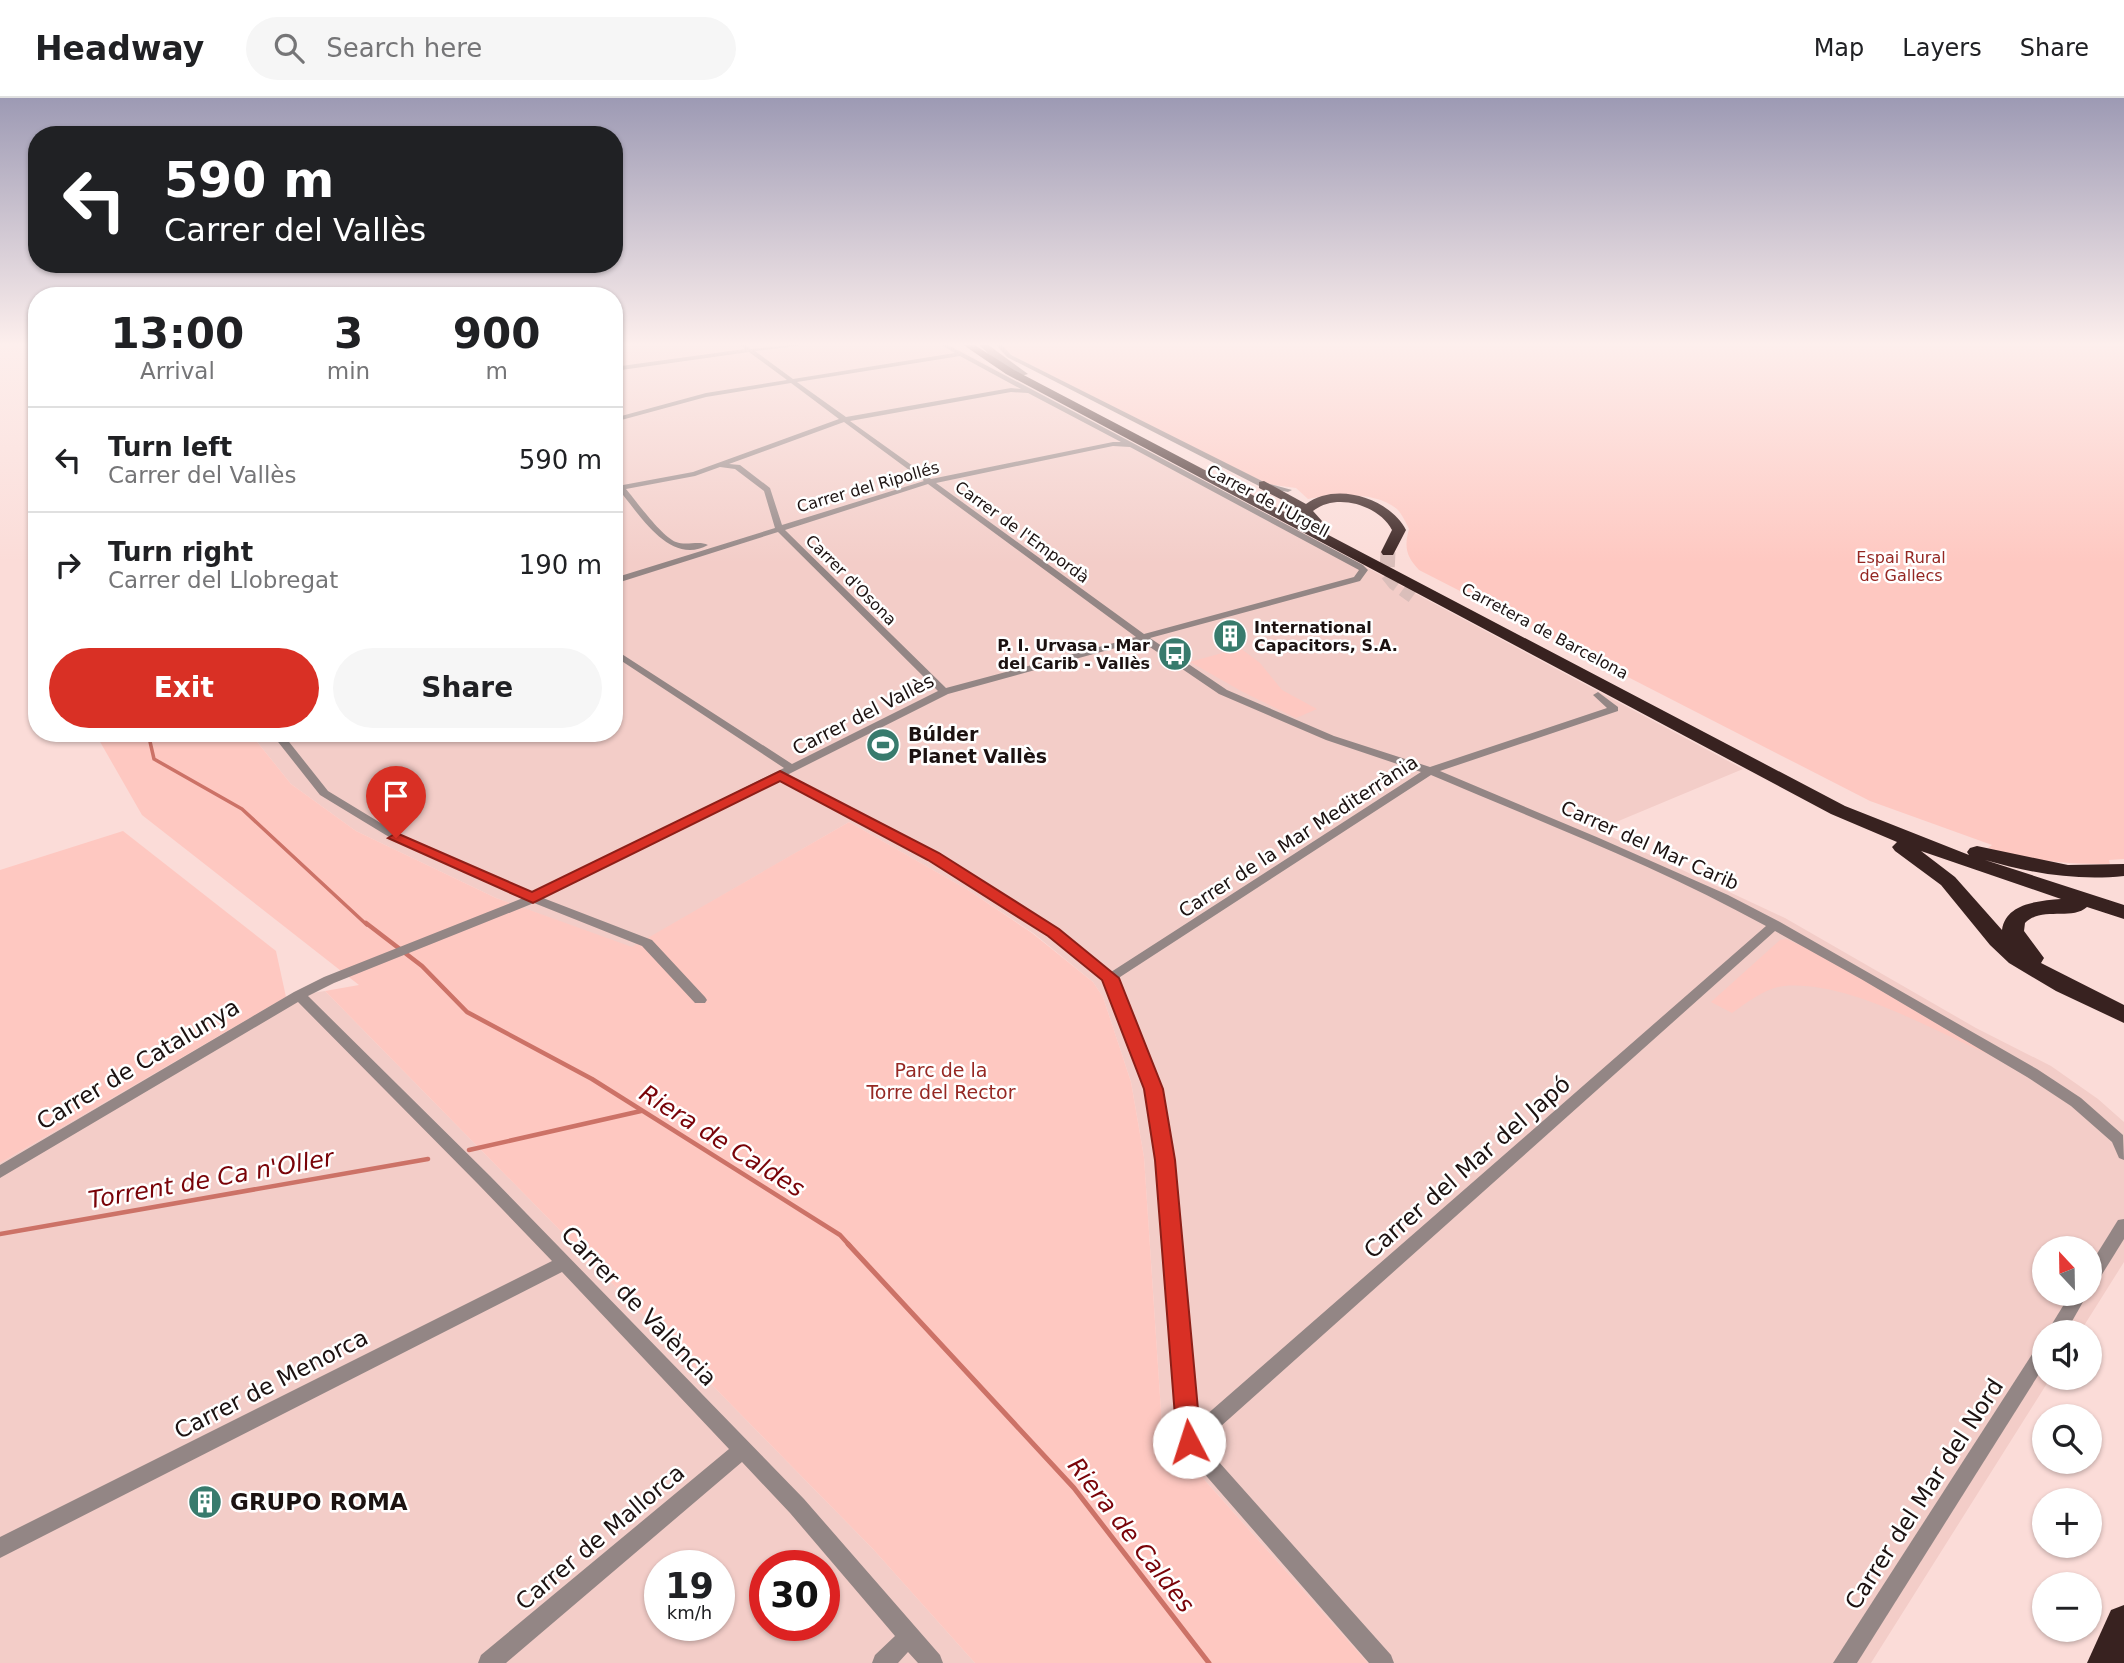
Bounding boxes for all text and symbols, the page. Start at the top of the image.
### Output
search box [246,17,736,80]
text: Headway [35,29,204,68]
icon: search [270,29,308,67]
text: Search here [326,33,482,63]
text: Map [1814,34,1864,62]
text: Layers [1902,34,1982,62]
text: Share [2020,34,2089,62]
text: 590 m [164,152,334,209]
icon: left [49,154,140,245]
text: Carrer del Vallès [164,211,426,249]
text: 13:00 [111,309,244,358]
text: 3 [334,309,363,358]
text: 900 [453,309,540,358]
text: Arrival [140,358,215,384]
text: min [327,358,370,384]
text: m [485,358,508,384]
text: Turn left [108,432,232,462]
icon: left [49,441,87,479]
text: 590 m [519,445,602,475]
street label: Carrer del Ripollés [795,458,941,516]
street label: Carrer de l'Urgell [1204,461,1332,541]
text: Carrer del Vallès [108,462,296,488]
street label: Carrer de l'Empordà [951,477,1093,587]
street label: Carrer d'Osona [802,531,900,629]
text: Turn right [108,537,253,567]
icon: right [49,546,87,584]
park label: Espai Rural de Gallecs [1856,548,1946,585]
text: 190 m [519,550,602,580]
text: Carrer del Llobregat [108,567,338,593]
street label: Carretera de Barcelona [1458,579,1632,683]
building icon: International Capacitors, S.A. [1211,617,1249,655]
place label: International Capacitors, S.A. [1254,618,1398,655]
bus stop icon: P. I. Urvasa - Mar del Carib - Vallès [1156,635,1194,673]
place label: P. I. Urvasa - Mar del Carib - Vallès [997,636,1150,673]
button: Exit [49,648,319,728]
button: Share [333,648,602,728]
street label: Carrer del Vallès [789,669,937,759]
place label: Búlder Planet Vallès [908,723,1047,767]
sports icon: Búlder Planet Vallès [864,726,902,764]
street label: Carrer de la Mar Mediterrània [1174,750,1422,922]
pin [366,766,426,838]
icon: arrive [377,777,415,815]
street label: Carrer del Mar Carib [1558,796,1742,894]
street label: Carrer de Catalunya [32,993,244,1135]
park label: Parc de la Torre del Rector [865,1059,1016,1103]
street label: Carrer del Mar del Japó [1359,1071,1575,1263]
water label: Riera de Caldes [635,1079,809,1203]
water label: Torrent de Ca n'Oller [86,1143,338,1214]
street label: Carrer de València [556,1221,722,1391]
north arrow [2032,1236,2102,1306]
map controls [2032,1236,2102,1642]
button: sound [2032,1320,2102,1390]
street label: Carrer de Menorca [170,1324,372,1444]
street label: Carrer del Mar del Nord [1840,1374,2008,1614]
button: search [2032,1404,2102,1474]
position arrow [1152,1405,1226,1479]
water label: Riera de Caldes [1062,1452,1200,1618]
street label: Carrer de Mallorca [511,1459,689,1615]
building icon: GRUPO ROMA [186,1483,224,1521]
button: + [2032,1488,2102,1558]
place label: GRUPO ROMA [230,1489,408,1515]
speed limit sign: 30 [749,1550,840,1641]
text: 19 [665,1566,714,1606]
button: − [2032,1572,2102,1642]
text: km/h [667,1602,712,1623]

